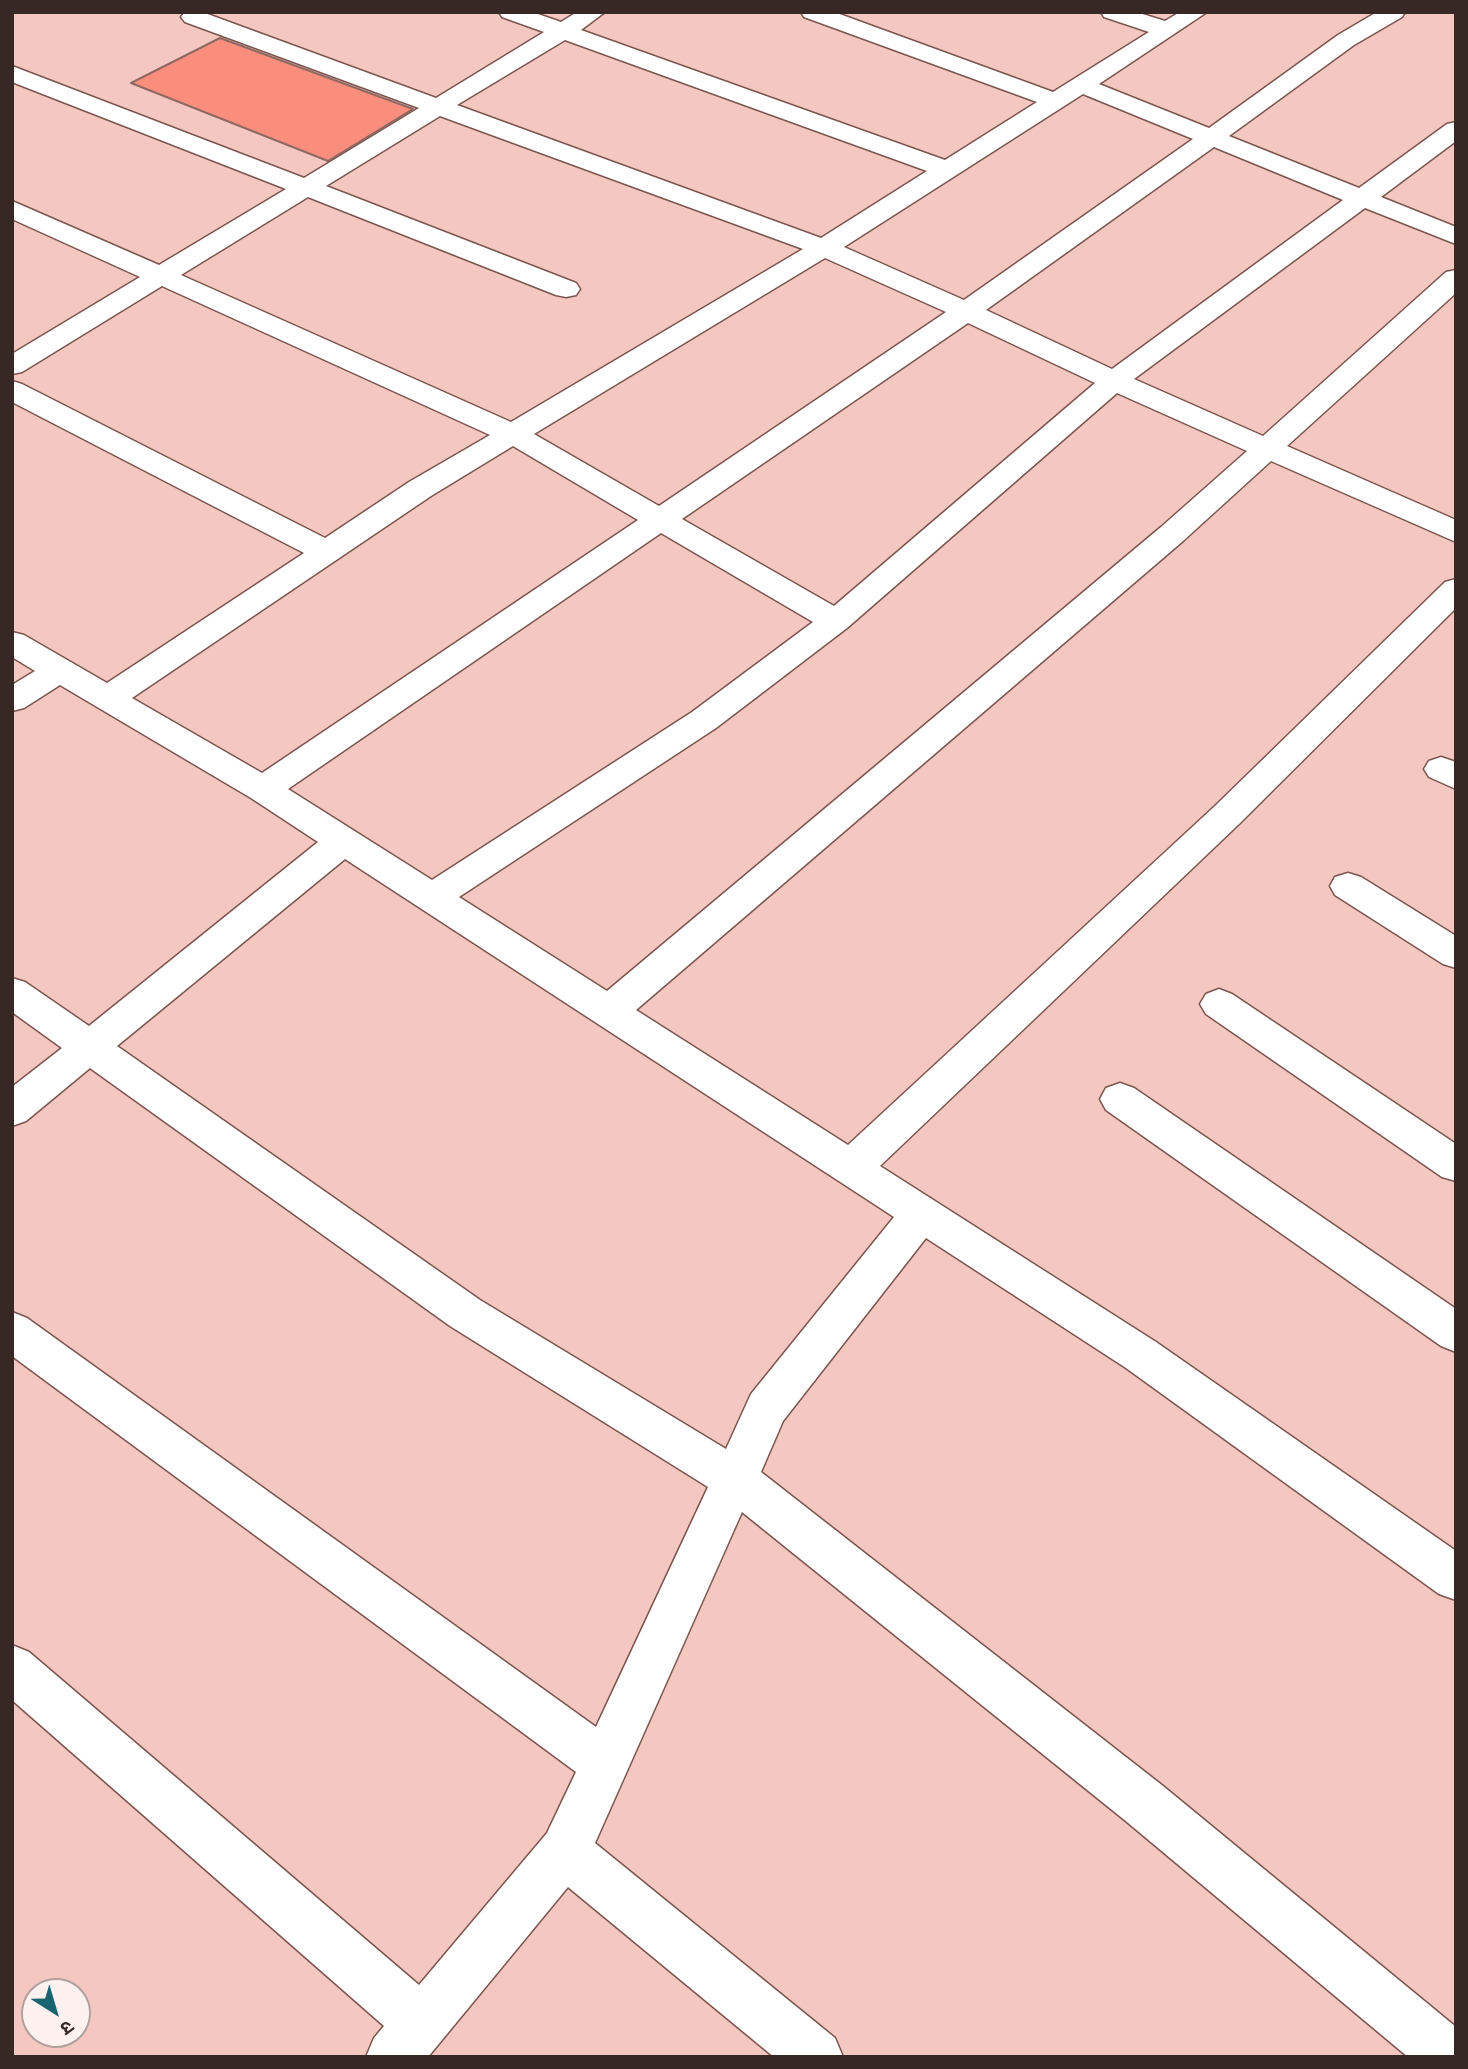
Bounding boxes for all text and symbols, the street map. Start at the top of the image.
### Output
north arrow [21,1978,91,2048]
text: उ [55,2014,80,2042]

